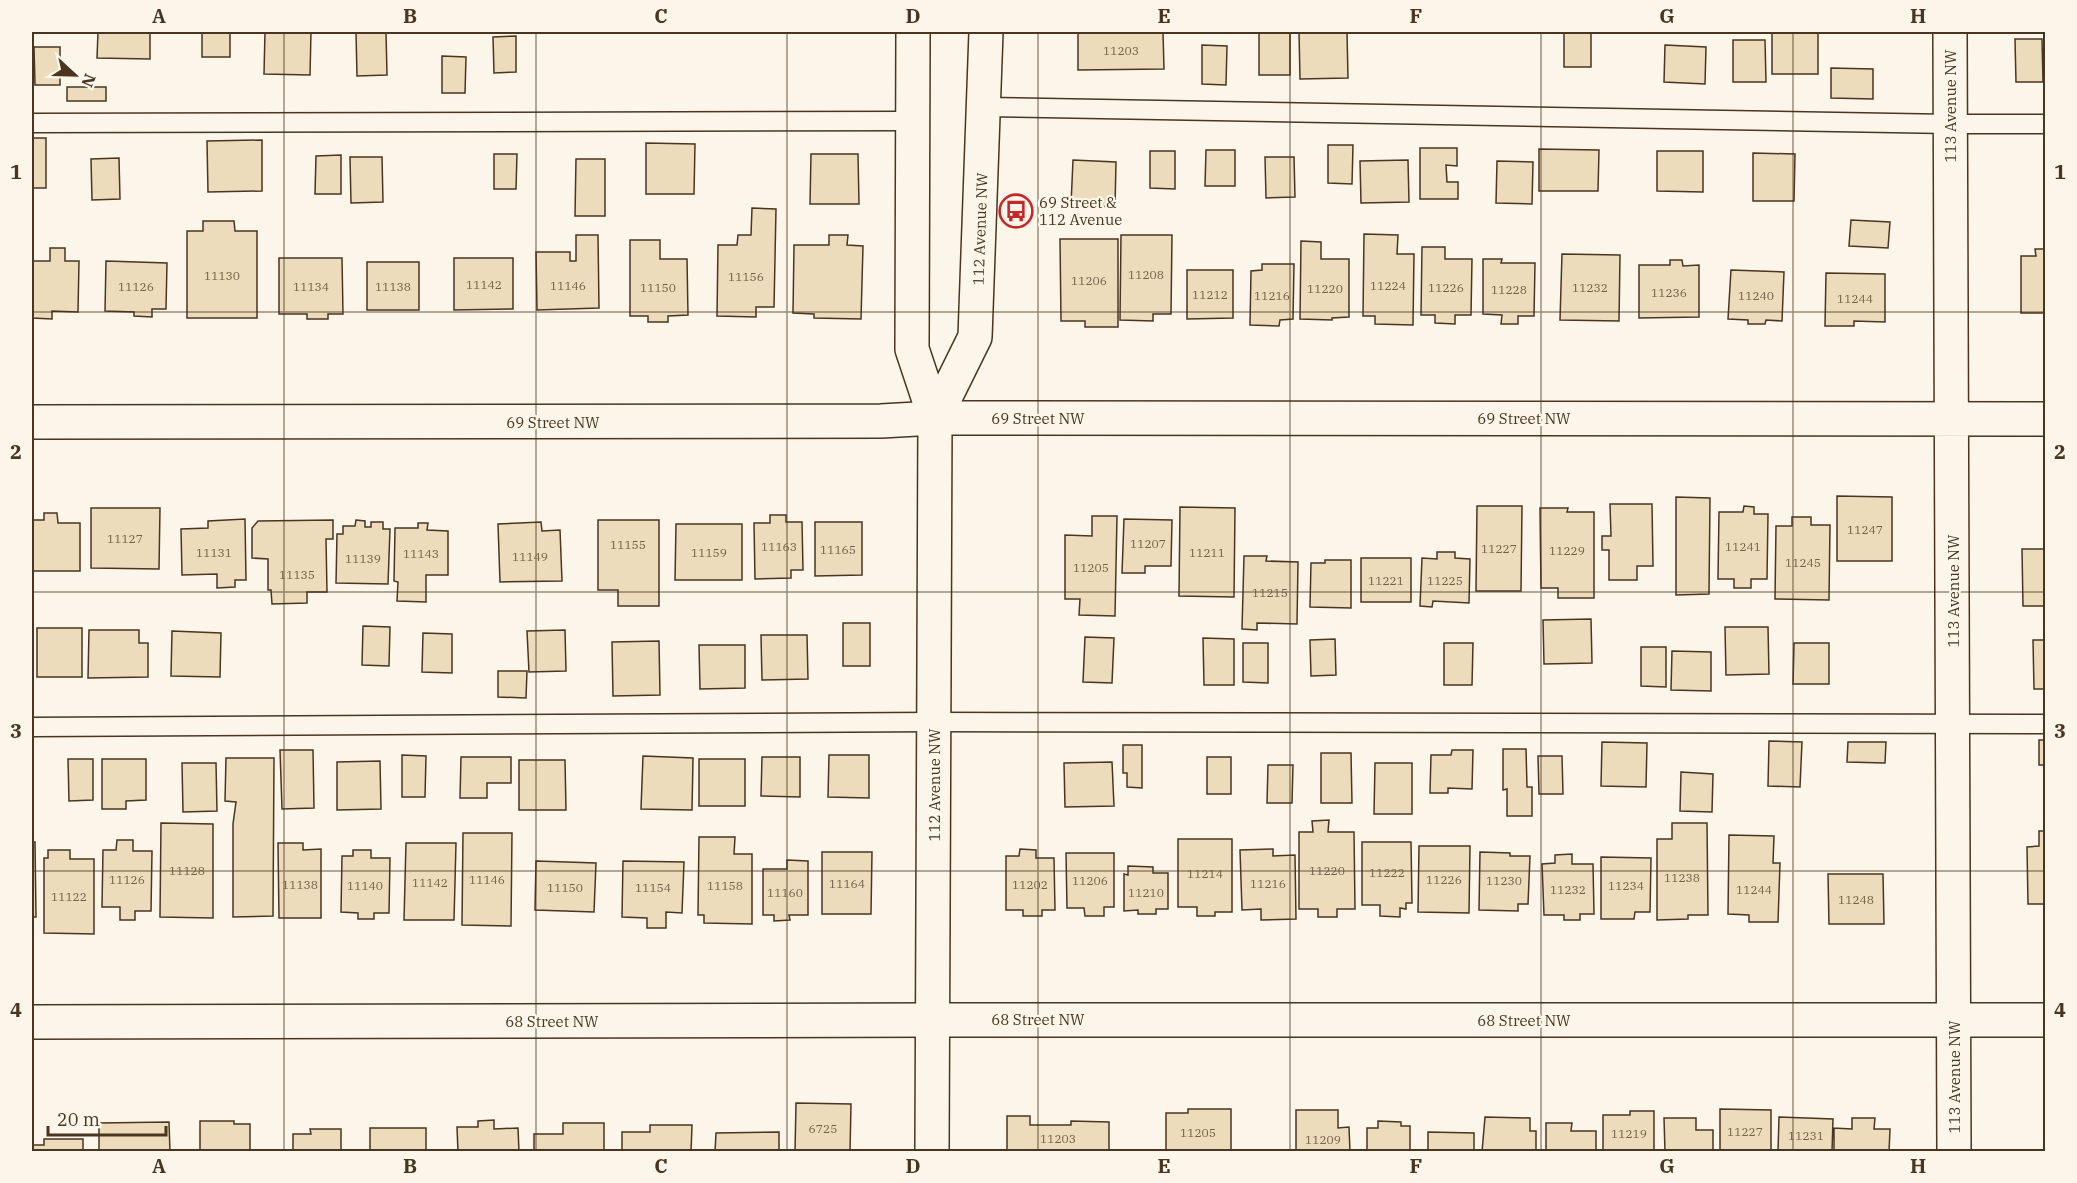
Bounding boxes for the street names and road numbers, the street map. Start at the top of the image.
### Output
street label: 113 Avenue NW [1941,49,1960,162]
street label: 112 Avenue NW [969,172,991,286]
street label: 69 Street NW [991,409,1085,428]
street label: 69 Street NW [1477,409,1571,428]
street label: 69 Street NW [506,413,600,432]
street label: 113 Avenue NW [1944,534,1963,647]
street label: 112 Avenue NW [925,728,944,841]
street label: 68 Street NW [991,1010,1085,1029]
street label: 68 Street NW [1477,1011,1571,1030]
street label: 68 Street NW [505,1012,599,1031]
street label: 113 Avenue NW [1945,1020,1964,1133]

